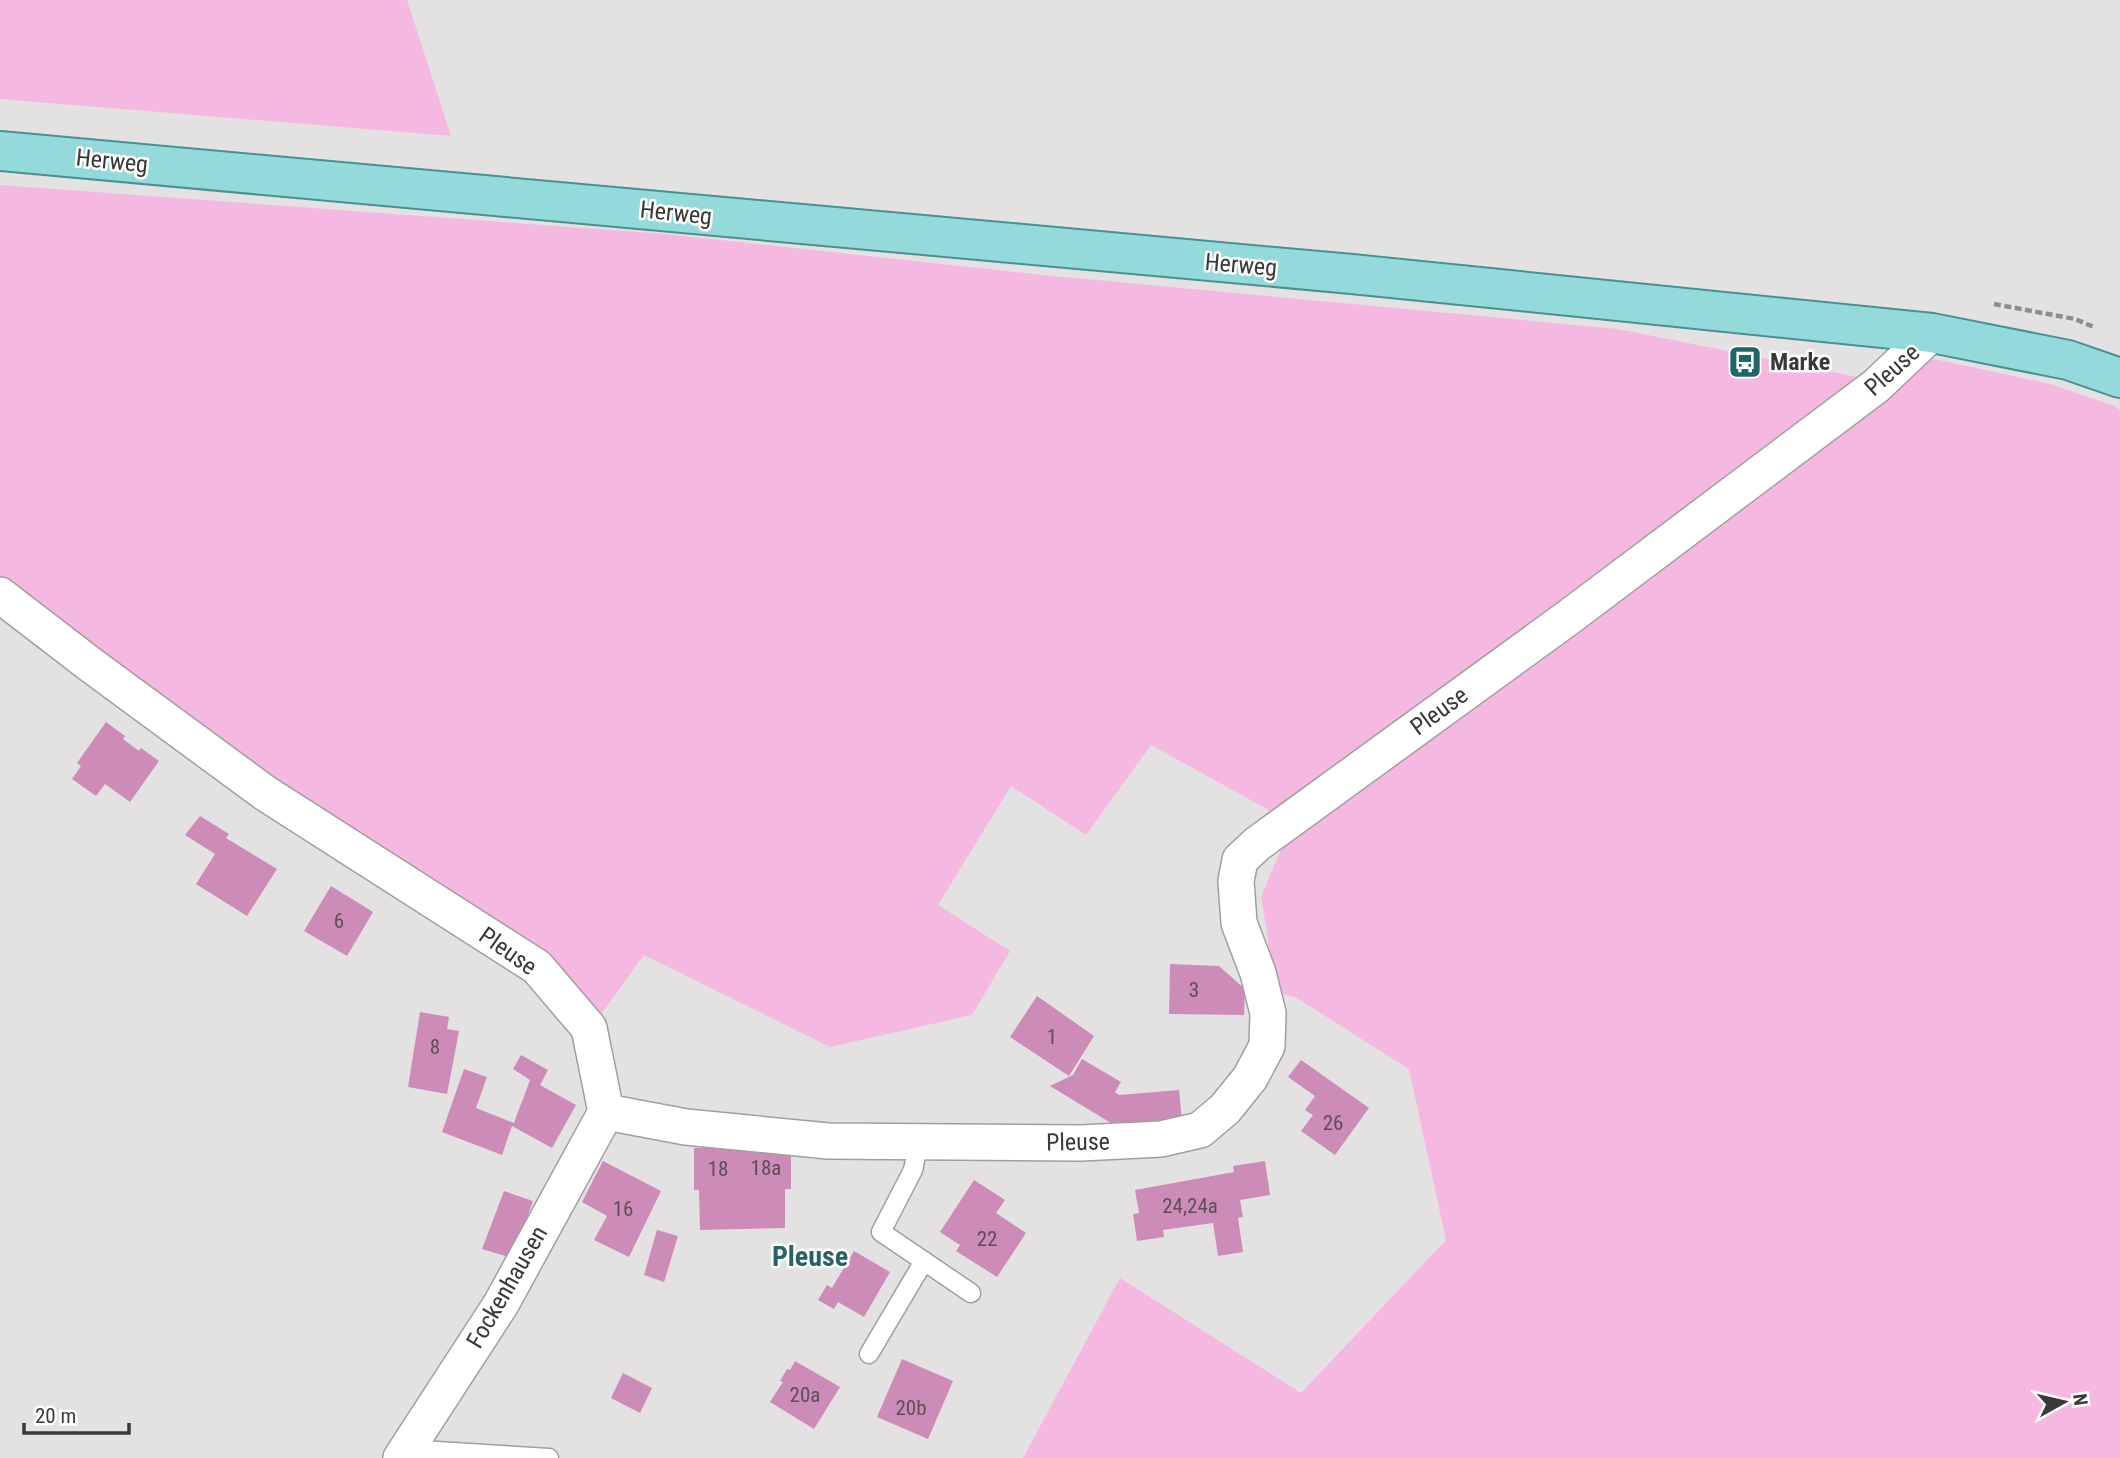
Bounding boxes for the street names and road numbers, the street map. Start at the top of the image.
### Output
street label: Herweg [75,143,149,179]
street label: Herweg [639,195,713,231]
street label: Herweg [1204,248,1278,282]
street label: Pleuse [1859,338,1925,402]
street label: Pleuse [1405,681,1473,741]
street label: Pleuse [474,921,542,981]
street label: Pleuse [1046,1127,1110,1157]
street label: Fockenhausen [461,1221,553,1353]

